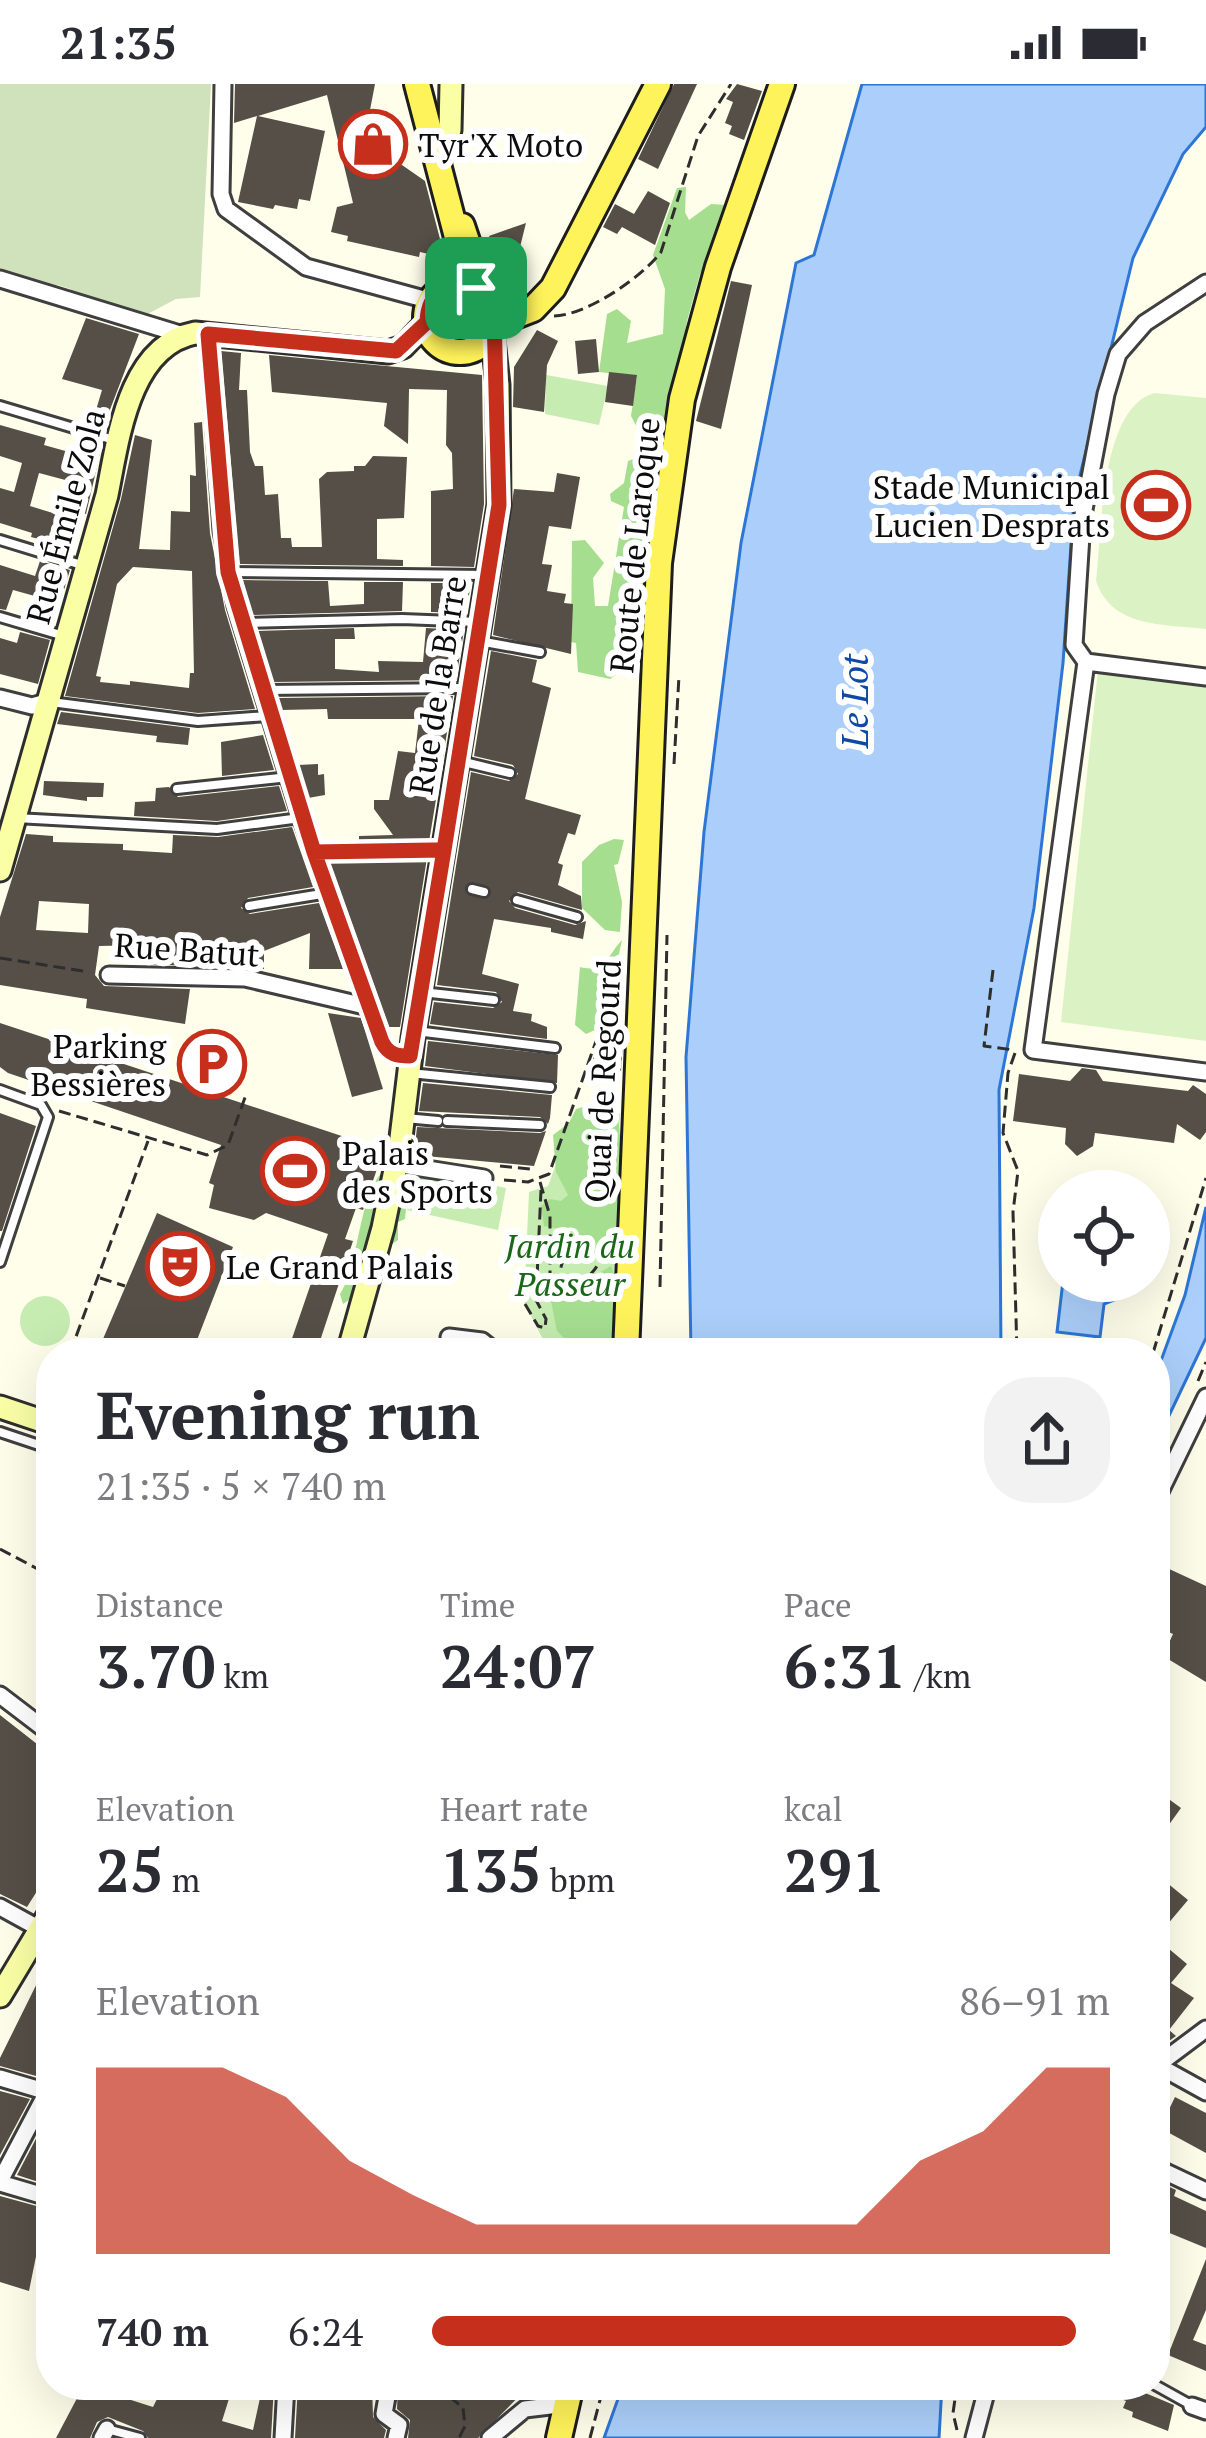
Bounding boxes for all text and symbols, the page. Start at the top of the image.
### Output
text: 21:35 [60,12,177,72]
shop icon: Tyr'X Moto [338,109,408,179]
place label: Tyr'X Moto [419,123,583,166]
pin [425,237,527,339]
icon: arrive [443,255,509,321]
street label: Rue Émile Zola [16,404,114,628]
street label: Route de Laroque [599,415,669,675]
place label: Stade Municipal Lucien Desprats [873,465,1110,546]
sports icon: Stade Municipal Lucien Desprats [1121,470,1191,540]
street label: Rue de la Barre [398,572,476,798]
water label: Le Lot [831,653,878,749]
street label: Rue Batut [113,922,261,976]
street label: Quai de Regourd [574,958,630,1204]
place label: Parking Bessières [30,1024,167,1105]
parking icon: Parking Bessières [177,1029,247,1099]
place label: Palais des Sports [342,1131,493,1212]
sports icon: Palais des Sports [260,1136,330,1206]
map controls [1038,1170,1170,1302]
button: locate [1038,1170,1170,1302]
park label: Jardin du Passeur [503,1224,635,1305]
theatre icon: Le Grand Palais [145,1231,215,1301]
place label: Le Grand Palais [226,1245,454,1288]
text: Evening run [96,1370,480,1458]
button: share [984,1377,1110,1503]
text: 21:35 · 5 × 740 m [96,1459,386,1511]
text: Distance [96,1583,223,1626]
text: Time [440,1583,515,1626]
text: Pace [784,1583,852,1626]
text: 3.70 [96,1626,215,1705]
text: 24:07 [440,1626,596,1705]
text: 6:31 [784,1626,906,1705]
text: km [215,1654,269,1697]
text: /km [906,1654,971,1697]
text: Elevation [96,1787,235,1830]
text: Heart rate [440,1787,588,1830]
text: kcal [784,1787,843,1830]
text: 25 [96,1830,164,1909]
text: 135 [440,1830,542,1909]
text: 291 [784,1830,886,1909]
text: m [164,1858,200,1901]
text: bpm [542,1858,615,1901]
text: Elevation [96,1974,260,2026]
text: 86–91 m [959,1974,1110,2026]
text: 740 m [96,2305,209,2357]
text: 6:24 [288,2305,363,2357]

